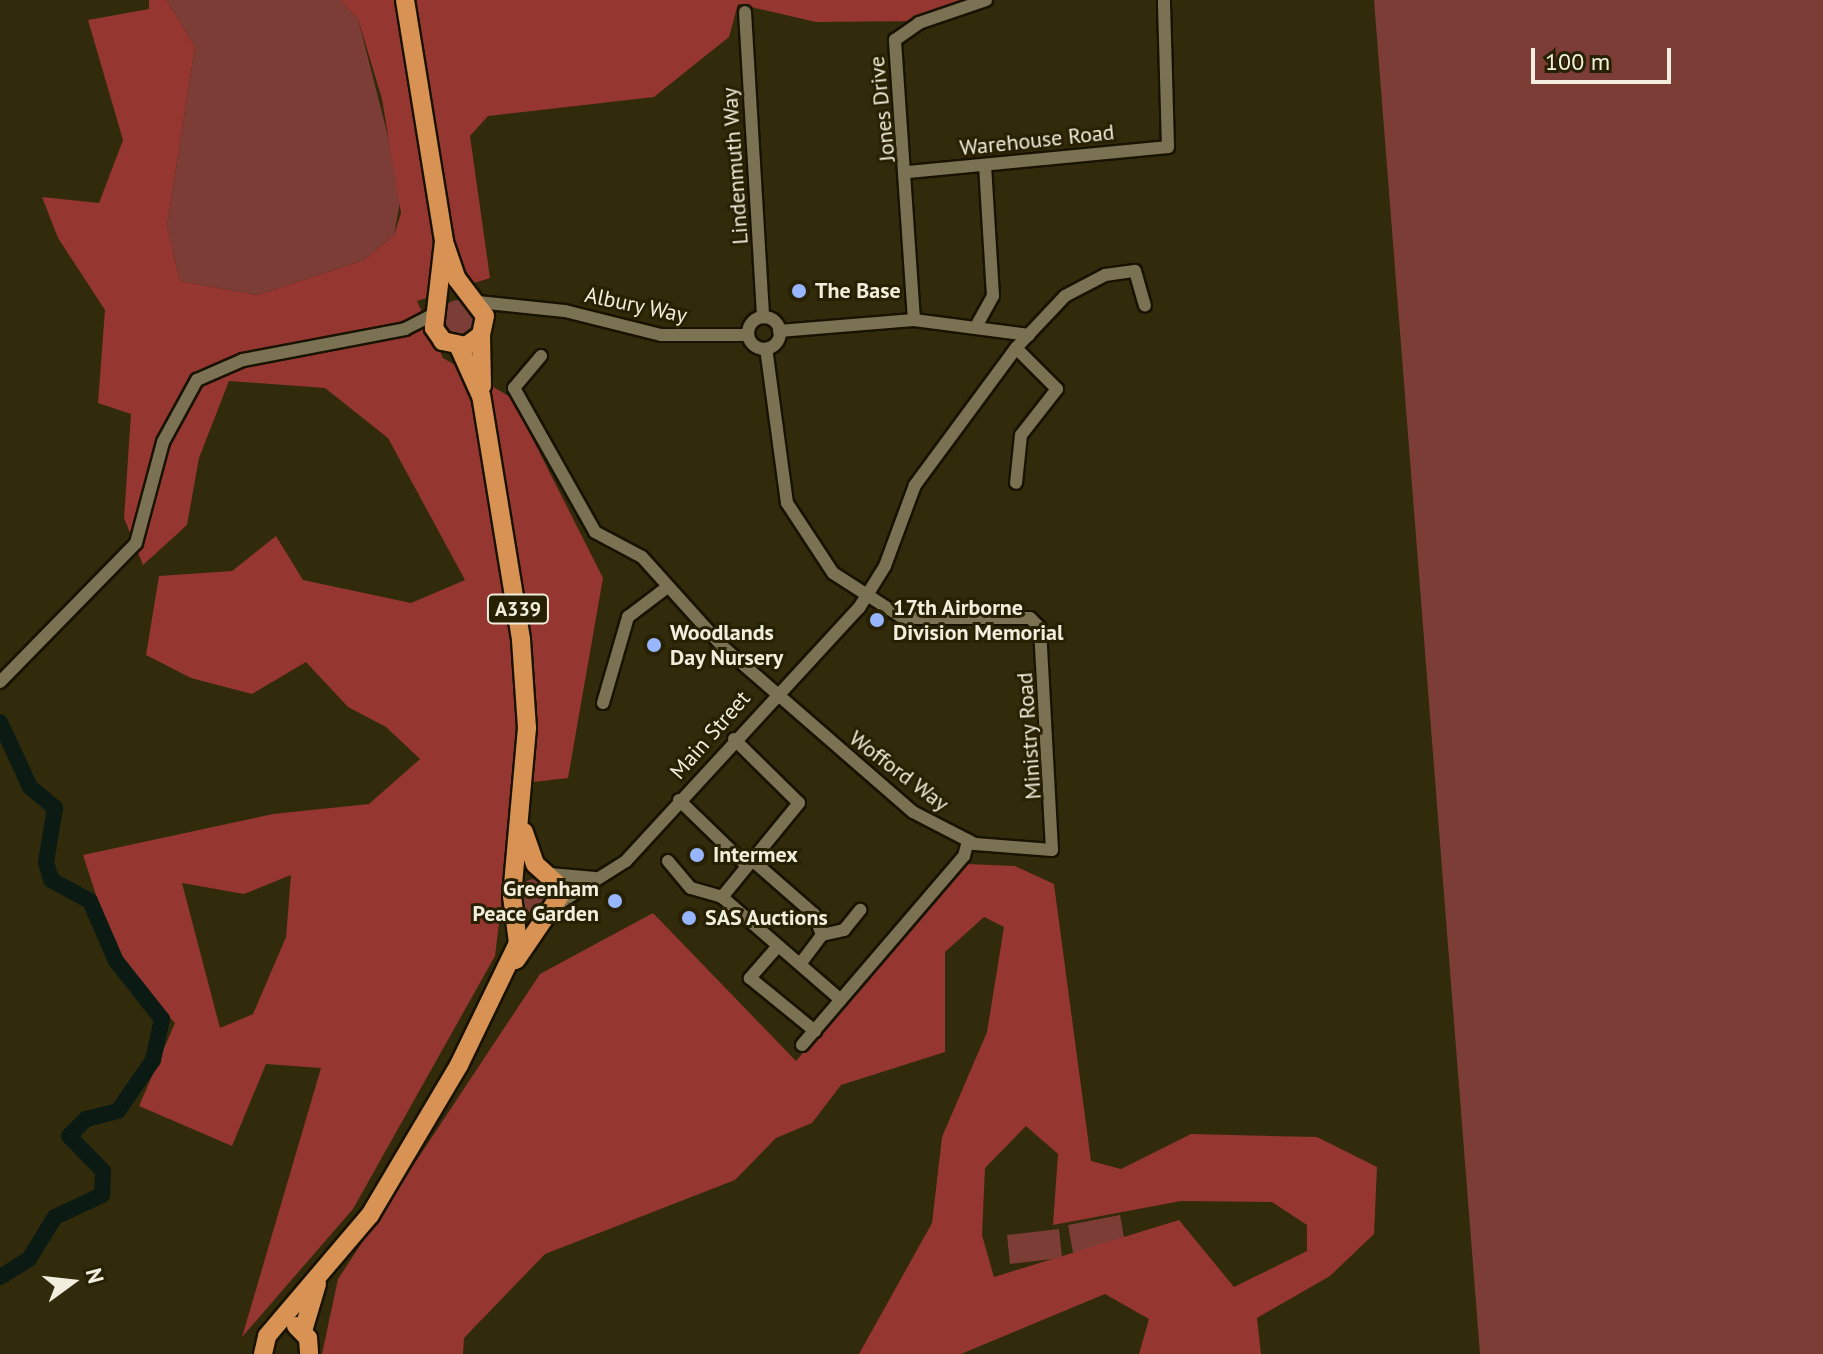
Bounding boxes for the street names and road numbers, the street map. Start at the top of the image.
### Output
street label: Jones Drive [863,55,901,163]
street label: Lindenmuth Way [716,86,754,246]
street label: Warehouse Road [958,119,1116,161]
street label: Albury Way [582,281,690,329]
road number: A339 [486,593,550,625]
street label: Ministry Road [1011,671,1047,801]
street label: Main Street [665,685,755,785]
street label: Wofford Way [844,725,954,817]

